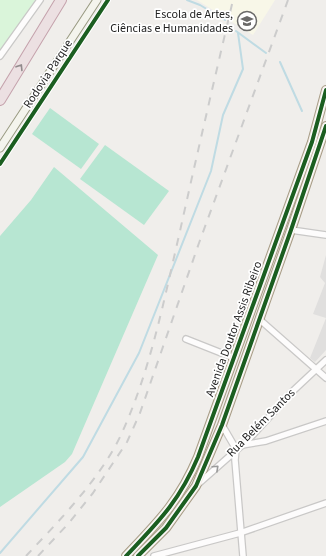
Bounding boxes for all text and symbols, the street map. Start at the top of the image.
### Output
place label: Escola de Artes, Ciências e Humanidades [110,6,233,37]
school or university icon: Escola de Artes, Ciências e Humanidades [236,10,258,32]
street label: Rodovia Parque [19,36,77,112]
one-way arrow [16,64,23,71]
street label: Avenida Doutor Assis Ribeiro [202,259,266,399]
street label: Rua Belém Santos [223,385,299,461]
one-way arrow [211,465,219,472]

